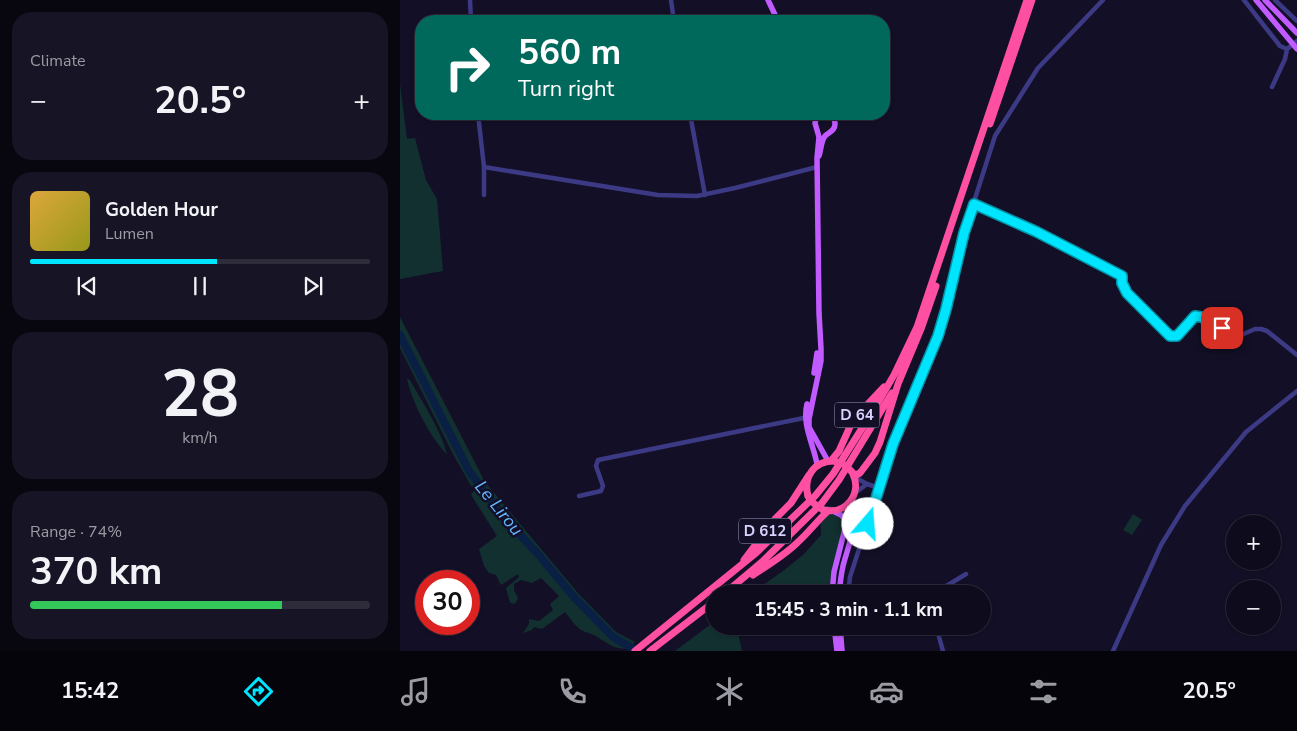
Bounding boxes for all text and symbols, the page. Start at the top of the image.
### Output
text: 560 m [518,29,621,76]
icon: right [435,35,500,100]
text: Climate [30,50,85,72]
text: Turn right [518,74,614,104]
text: 20.5° [154,75,246,126]
text: − [30,82,47,120]
text: + [353,82,370,120]
text: Golden Hour [105,197,218,223]
text: Lumen [105,223,154,245]
icon: previous [73,272,101,300]
icon: pause [186,272,214,300]
icon: next [299,272,327,300]
pin [1201,307,1243,349]
icon: arrive [1208,314,1236,342]
text: 28 [161,350,239,439]
road number: D 64 [834,402,880,428]
text: km/h [182,427,218,449]
water label: Le Lirou [469,475,529,541]
position arrow [841,497,893,549]
map controls [1226,515,1281,635]
button: + [1226,515,1281,570]
road number: D 612 [739,518,791,544]
text: Range · 74% [30,521,122,543]
text: 370 km [30,546,162,597]
speed limit sign: 30 [415,570,480,635]
button: − [1226,580,1281,635]
text: 15:45 · 3 min · 1.1 km [754,597,943,623]
icon: directions [241,674,276,709]
icon: music [398,674,433,709]
icon: phone [555,674,590,709]
icon: climate [712,674,747,709]
icon: car [869,674,904,709]
icon: filters [1026,674,1061,709]
text: 15:42 [61,676,119,706]
text: 20.5° [1183,676,1236,706]

